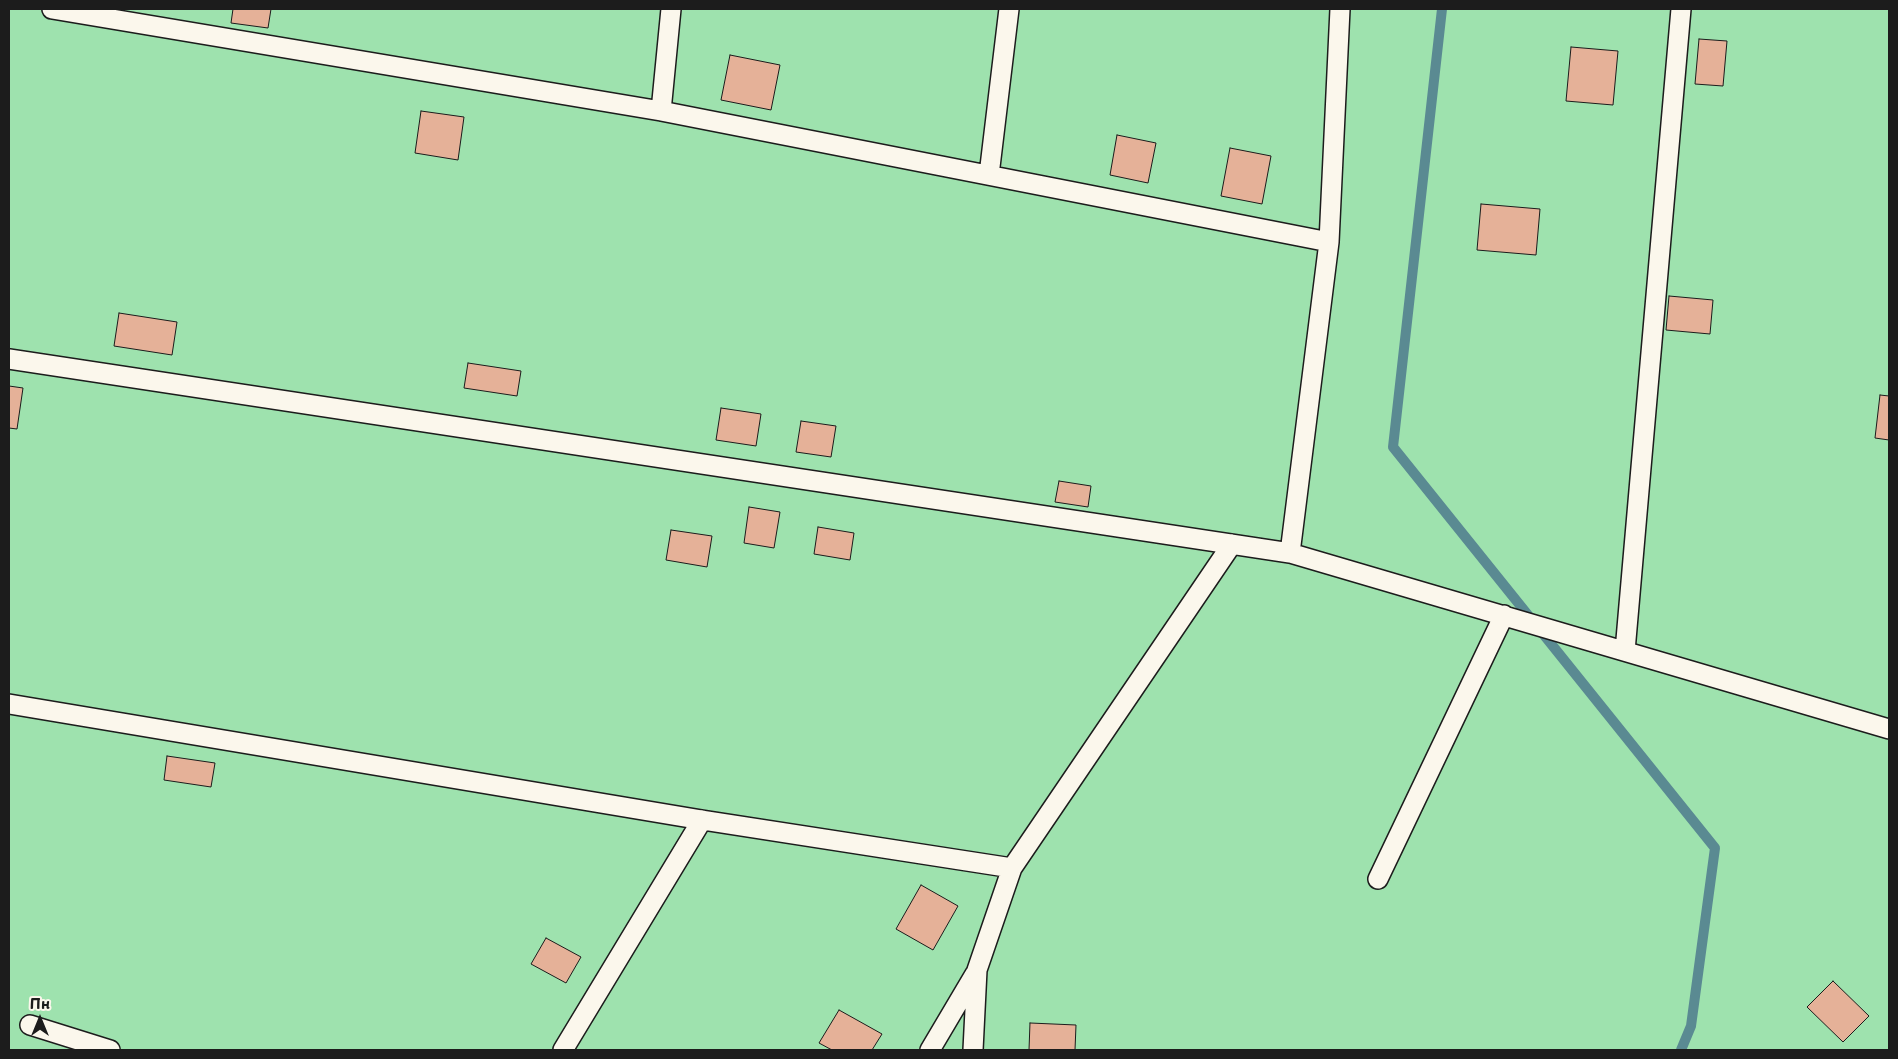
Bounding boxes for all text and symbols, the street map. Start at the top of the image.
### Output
text: Пн [30,993,50,1014]
north arrow [15,994,65,1044]

